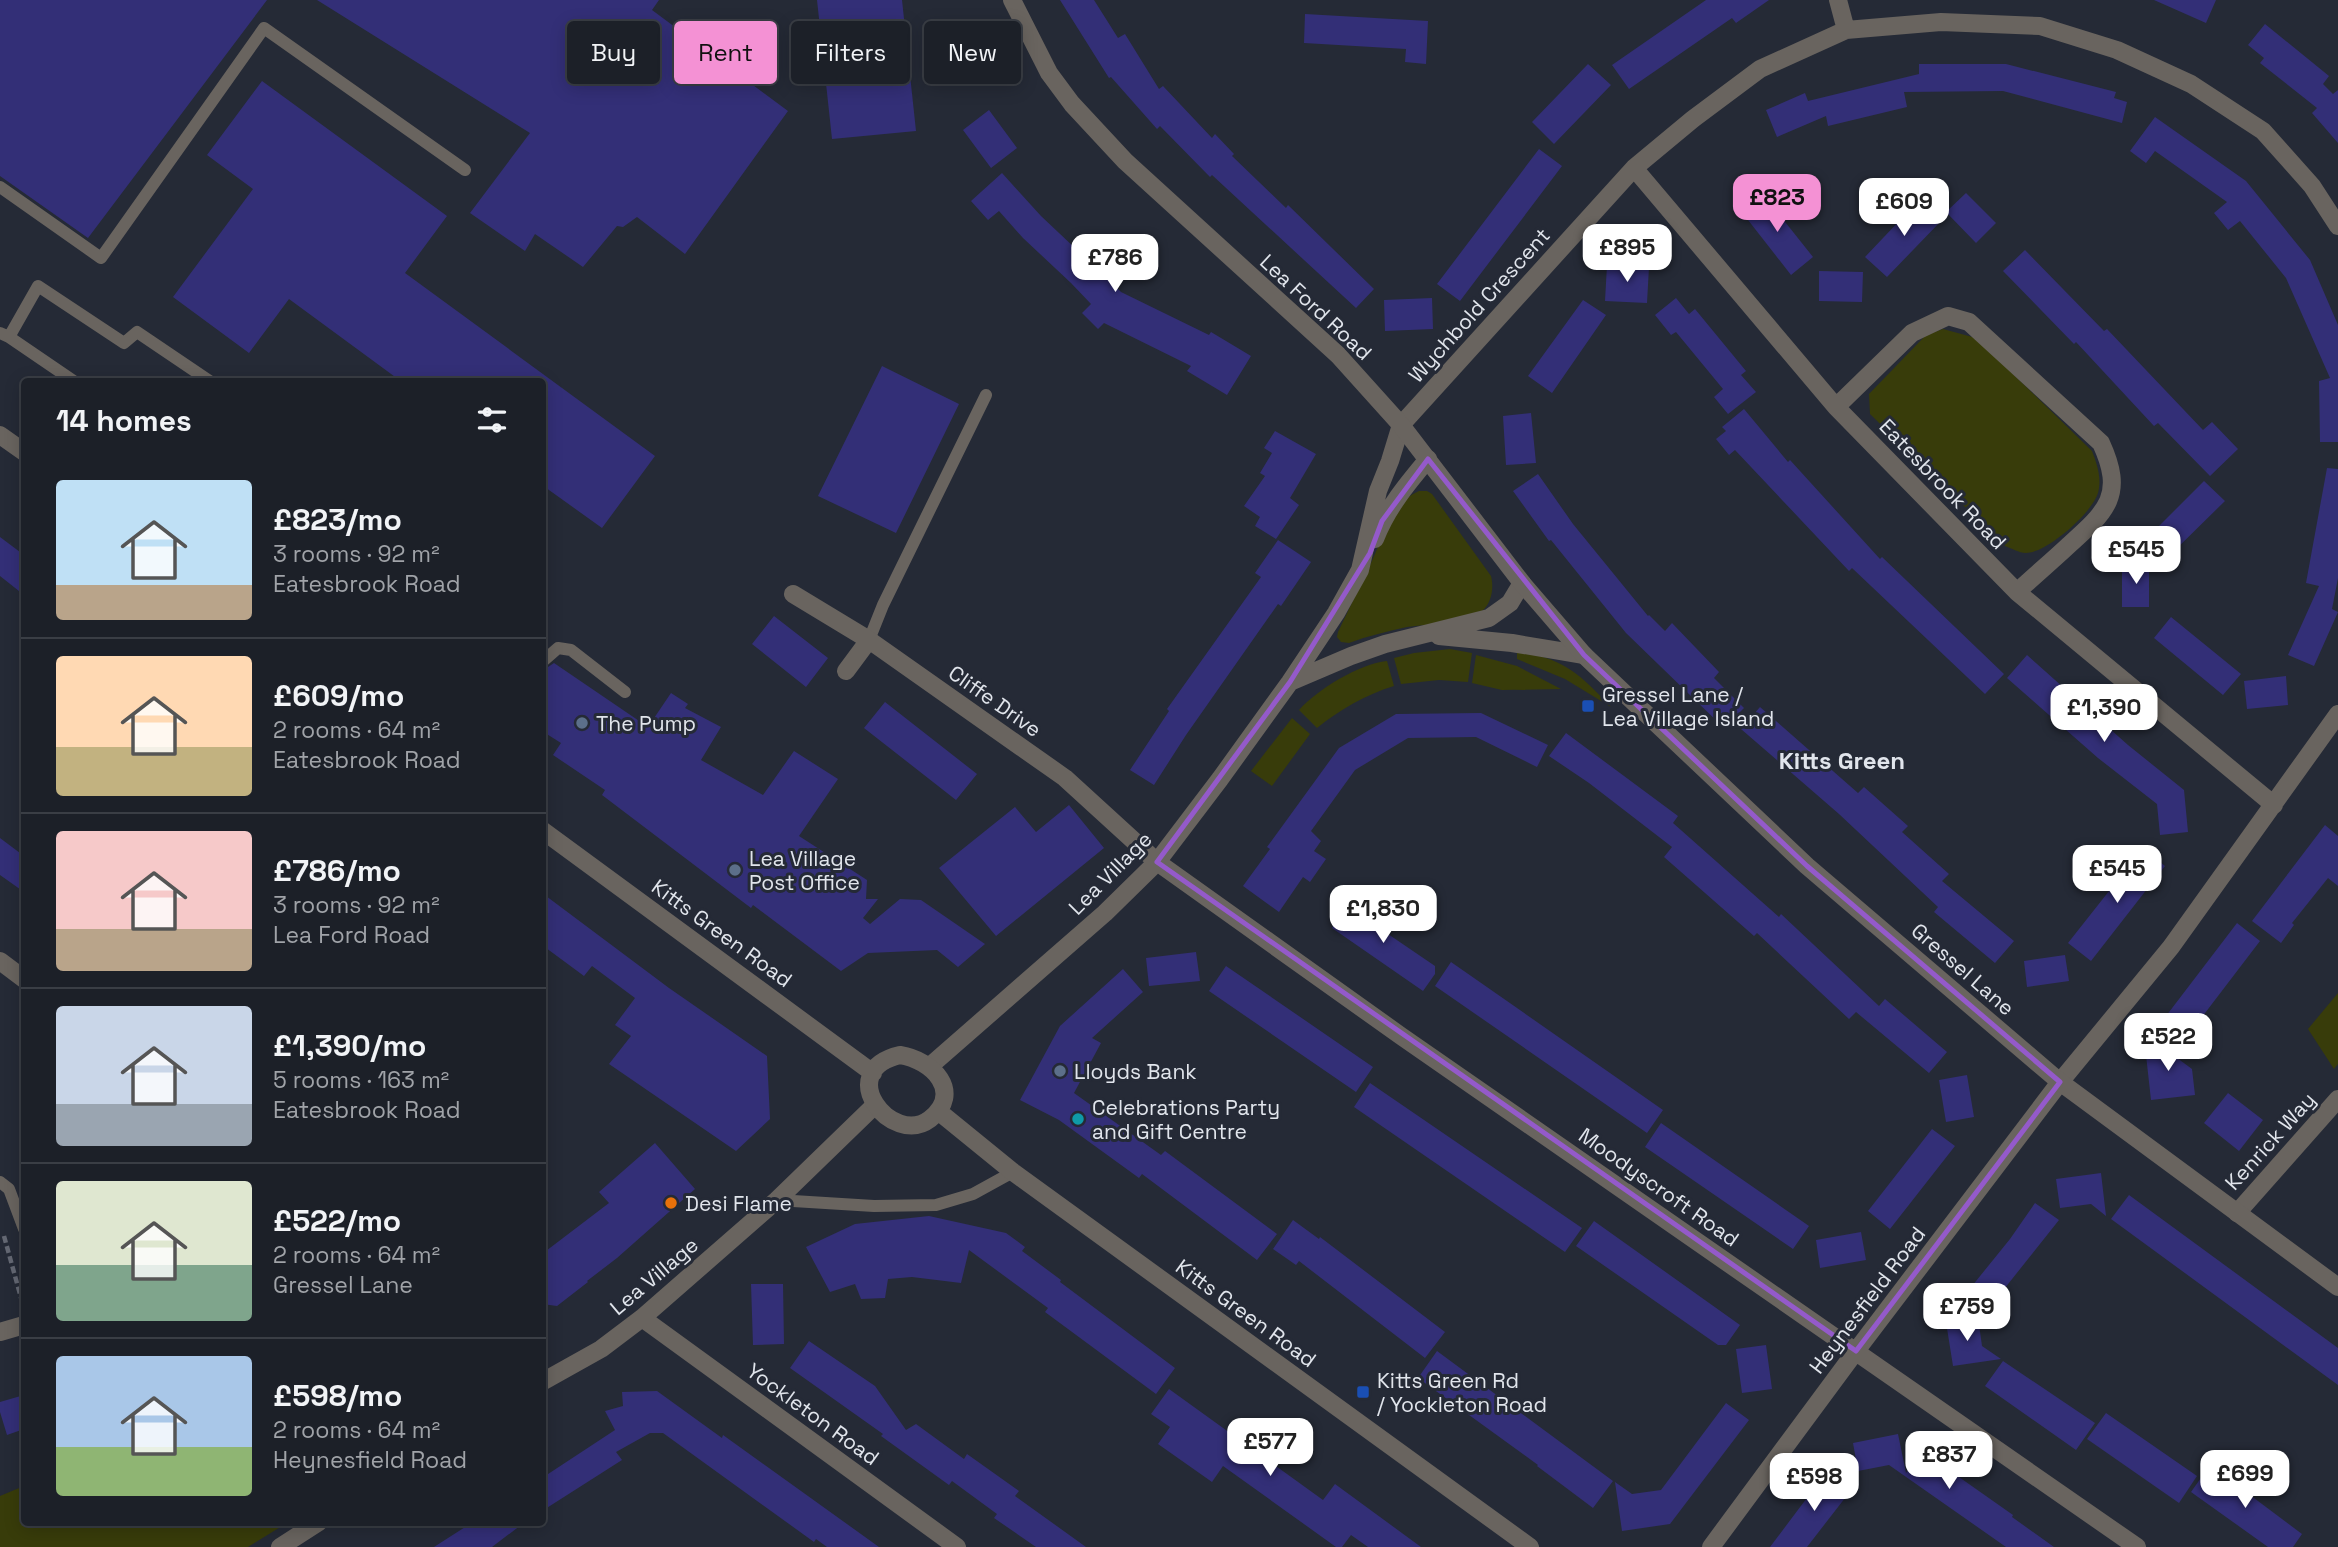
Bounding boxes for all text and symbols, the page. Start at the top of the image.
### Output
chip: Buy [567,21,660,84]
chip: Rent [674,21,777,84]
chip: Filters [791,21,910,84]
chip: New [924,21,1021,84]
pin: £823 [1736,174,1818,234]
pin: £609 [1863,178,1945,238]
text: £823 [1749,182,1805,212]
text: £609 [1875,186,1933,216]
street label: Wychbold Crescent [1402,222,1556,388]
pin: £895 [1586,224,1668,284]
text: £895 [1599,232,1655,262]
pin: £786 [1074,234,1156,294]
text: £786 [1087,242,1143,272]
street label: Lea Ford Road [1254,248,1378,366]
text: 14 homes [56,401,192,440]
icon: filters [473,401,511,439]
street label: Eatesbrook Road [1874,413,2012,555]
text: £823/mo [273,500,402,539]
icon: home [112,508,196,592]
pin: £545 [2095,526,2177,586]
text: £545 [2108,534,2164,564]
text: 3 rooms · 92 m² [273,539,440,569]
text: Eatesbrook Road [273,569,461,599]
street label: Cliffe Drive [943,659,1047,743]
text: £609/mo [273,676,404,715]
place label: Gressel Lane / Lea Village Island [1602,681,1774,732]
icon: home [112,684,196,768]
pin: £1,390 [2047,684,2161,744]
text: £1,390 [2067,692,2141,722]
marker: Gressel Lane / Lea Village Island [1580,698,1596,714]
place label: The Pump [596,710,696,737]
text: 2 rooms · 64 m² [273,715,440,745]
marker: The Pump [574,715,590,731]
text: Eatesbrook Road [273,745,461,775]
district label: Kitts Green [1779,745,1905,776]
street label: Lea Village [1063,826,1157,920]
place label: Lea Village Post Office [749,845,860,896]
pin: £545 [2076,846,2158,905]
text: £786/mo [273,851,401,890]
text: £545 [2089,853,2145,883]
icon: home [112,859,196,943]
marker: Lea Village Post Office [727,862,743,878]
street label: Kitts Green Road [647,873,797,993]
pin: £1,830 [1326,886,1440,945]
text: 3 rooms · 92 m² [273,890,440,920]
text: £1,830 [1346,893,1420,923]
street label: Gressel Lane [1906,917,2020,1021]
text: Lea Ford Road [273,920,430,950]
pin: £522 [2127,1014,2209,1073]
text: £522 [2140,1021,2196,1051]
text: £1,390/mo [273,1026,426,1065]
icon: home [112,1034,196,1118]
place label: Lloyds Bank [1074,1058,1197,1085]
marker: Lloyds Bank [1052,1063,1068,1079]
text: 5 rooms · 163 m² [273,1065,449,1095]
street label: Kenrick Way [2219,1086,2321,1196]
place label: Celebrations Party and Gift Centre [1092,1094,1280,1145]
text: Eatesbrook Road [273,1095,461,1125]
marker: Celebrations Party and Gift Centre [1070,1111,1086,1127]
street label: Moodyscroft Road [1574,1122,1744,1252]
place label: Desi Flame [685,1190,792,1217]
marker: Desi Flame [663,1195,679,1211]
text: £522/mo [273,1201,401,1240]
icon: home [112,1209,196,1293]
street label: Heynesfield Road [1803,1221,1931,1379]
street label: Lea Village [604,1231,704,1321]
text: 2 rooms · 64 m² [273,1240,440,1270]
street label: Kitts Green Road [1171,1253,1321,1373]
text: Gressel Lane [273,1270,413,1300]
pin: £759 [1926,1284,2008,1343]
text: £759 [1939,1291,1995,1321]
street label: Yockleton Road [742,1357,884,1471]
place label: Kitts Green Rd / Yockleton Road [1377,1367,1547,1418]
text: £598/mo [273,1376,402,1415]
icon: home [112,1384,196,1468]
marker: Kitts Green Rd / Yockleton Road [1355,1384,1371,1400]
text: 2 rooms · 64 m² [273,1415,440,1445]
pin: £577 [1229,1418,1311,1478]
text: £577 [1243,1426,1297,1456]
pin: £837 [1908,1432,1990,1491]
text: £837 [1921,1439,1977,1469]
text: Heynesfield Road [273,1445,467,1475]
pin: £699 [2204,1450,2286,1510]
pin: £598 [1773,1454,1855,1513]
text: £699 [2216,1458,2274,1488]
text: £598 [1786,1461,1842,1491]

